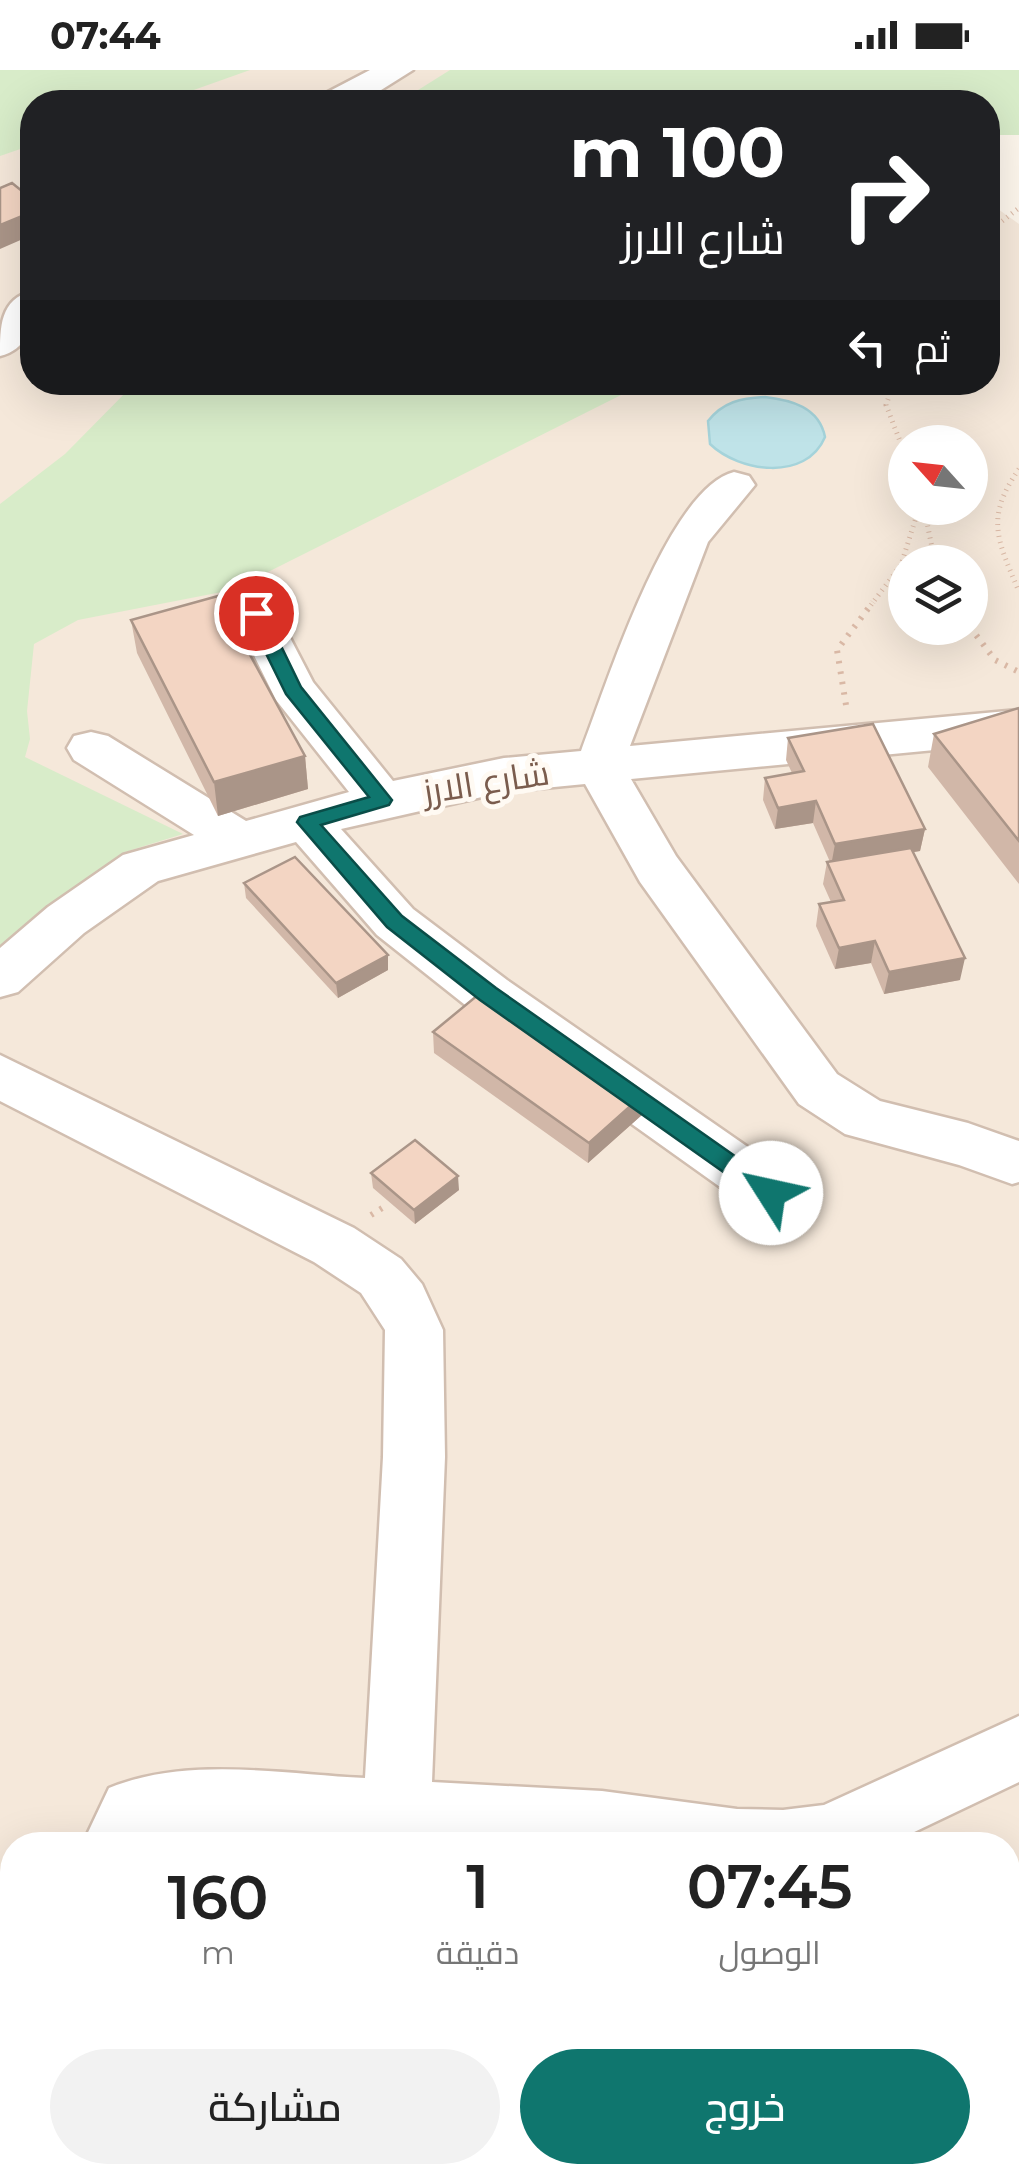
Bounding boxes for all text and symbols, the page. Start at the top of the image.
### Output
text: 07:44 [50,12,161,59]
text: 100 m [569,109,785,195]
icon: right [820,130,950,260]
text: شارع الارز [621,210,785,265]
icon: left [840,320,895,375]
text: ثم [915,325,950,372]
north arrow [888,425,988,525]
map controls [888,425,988,645]
button: layers [888,545,988,645]
pin [214,571,299,656]
icon: arrive [229,586,284,641]
street label: شارع الارز [418,750,552,815]
position arrow [719,1141,823,1245]
text: 1 [466,1850,489,1923]
text: 07:45 [687,1850,852,1923]
text: 160 [168,1861,268,1934]
text: m [201,1933,235,1972]
text: دقيقة [436,1933,519,1972]
text: الوصول [719,1933,821,1972]
button: مشاركة [50,2049,500,2164]
button: خروج [520,2049,970,2164]

